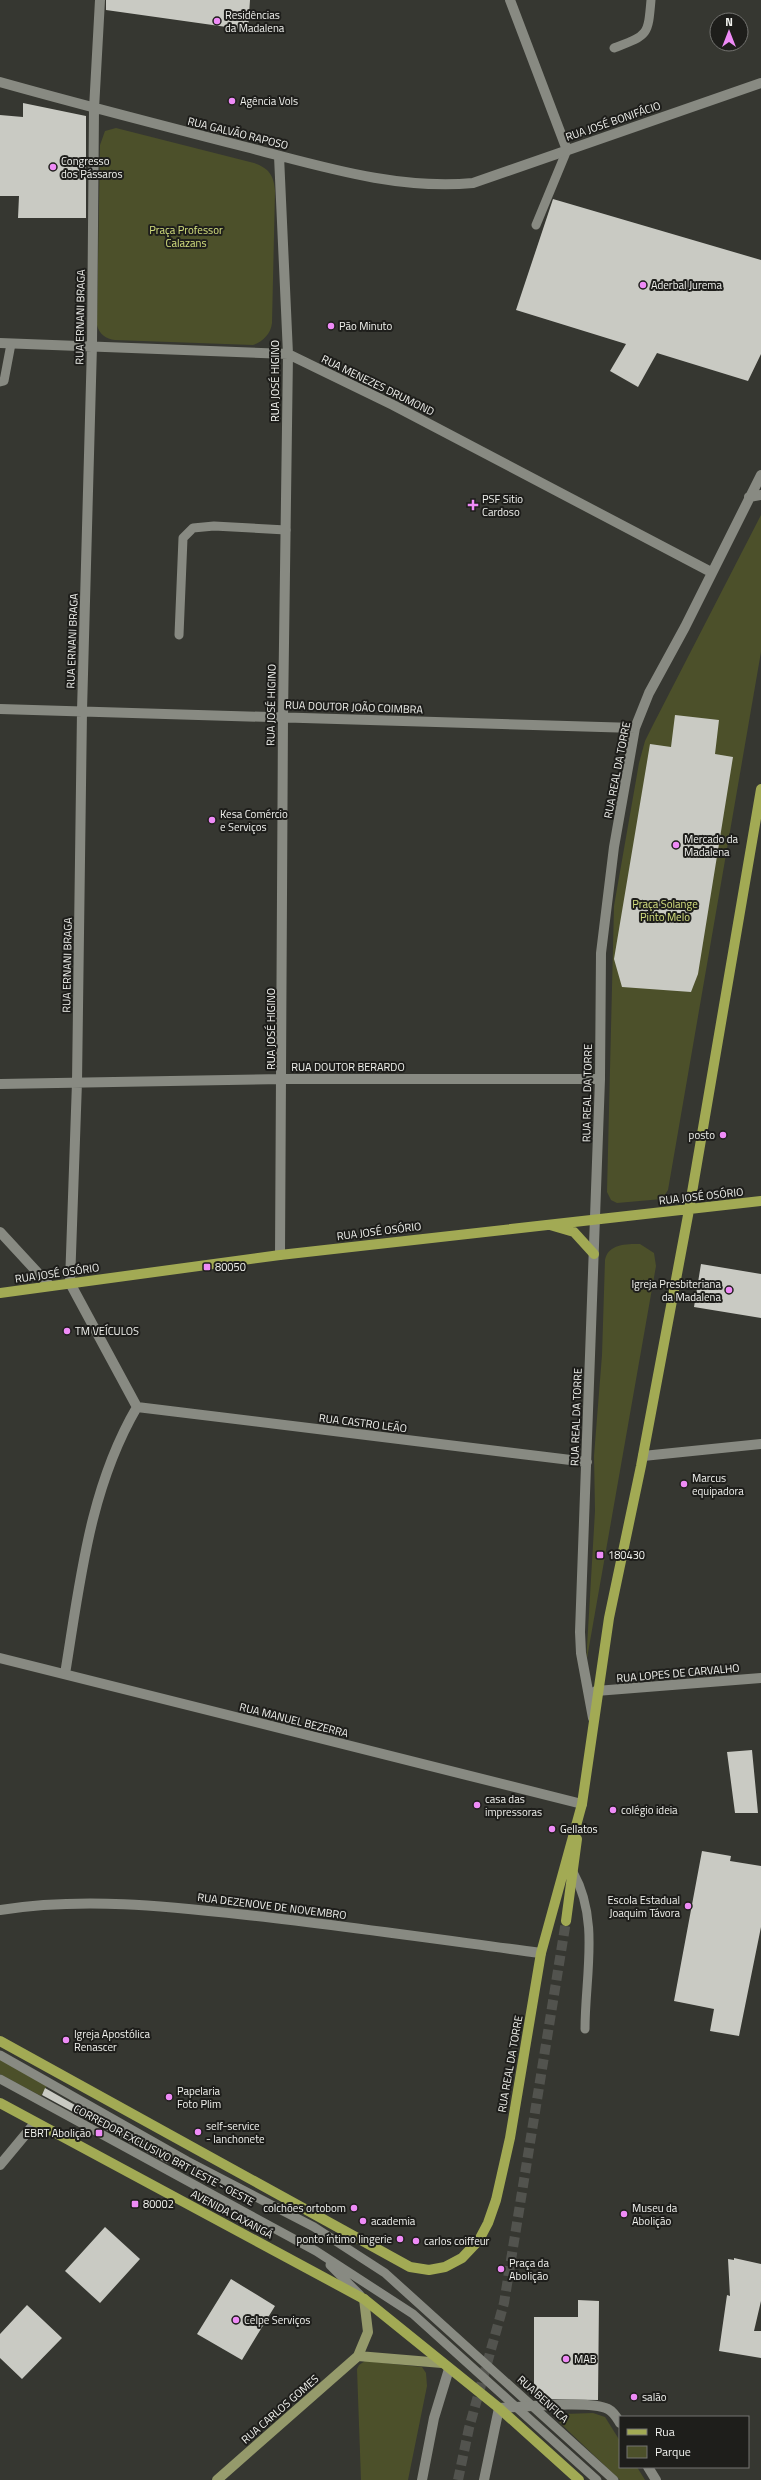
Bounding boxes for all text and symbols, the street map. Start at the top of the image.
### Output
place label: Residências da Madalena [225,7,285,36]
north arrow [709,12,749,52]
text: N [725,14,733,30]
marker: Residências da Madalena [212,16,222,26]
place label: Agência Vols [240,93,298,109]
marker: Agência Vols [227,96,237,106]
street label: RUA JOSÉ BONIFÁCIO [563,97,663,145]
street label: RUA GALVÃO RAPOSO [186,113,290,153]
place label: Congresso dos Pássaros [61,153,123,182]
marker: Congresso dos Pássaros [48,162,58,172]
park label: Praça Professor Calazans [149,222,223,251]
street label: RUA ERNANI BRAGA [71,269,89,365]
place label: Aderbal Jurema [651,277,722,293]
marker: Aderbal Jurema [638,280,648,290]
place label: Pão Minuto [339,318,392,334]
marker: Pão Minuto [326,321,336,331]
street label: RUA JOSÉ HIGINO [267,340,283,422]
street label: RUA MENEZES DRUMOND [319,351,437,419]
place label: PSF Sitio Cardoso [482,491,523,520]
marker: PSF Sitio Cardoso [467,499,479,511]
street label: RUA ERNANI BRAGA [62,593,82,689]
street label: RUA JOSÉ HIGINO [262,664,280,746]
street label: RUA DOUTOR JOÃO COIMBRA [285,697,424,717]
street label: RUA REAL DA TORRE [600,720,634,820]
place label: Kesa Comércio e Serviços [220,806,288,835]
marker: Kesa Comércio e Serviços [207,815,217,825]
place label: Mercado da Madalena [684,831,739,860]
marker: Mercado da Madalena [671,840,681,850]
park label: Praça Solange Pinto Melo [632,896,698,925]
street label: RUA ERNANI BRAGA [58,917,76,1013]
street label: RUA JOSÉ HIGINO [263,988,279,1070]
street label: RUA REAL DA TORRE [578,1044,596,1142]
street label: RUA DOUTOR BERARDO [291,1059,405,1075]
place label: posto [689,1127,715,1143]
marker: posto [718,1130,728,1140]
street label: RUA JOSÉ OSÓRIO [658,1184,744,1208]
street label: RUA JOSÉ OSÓRIO [336,1218,422,1244]
street label: RUA JOSÉ OSÓRIO [14,1259,100,1287]
place label: 80050 [215,1259,246,1275]
marker: 80050 [202,1262,212,1272]
place label: Igreja Presbiteriana da Madalena [632,1276,721,1305]
marker: Igreja Presbiteriana da Madalena [724,1285,734,1295]
place label: TM VEÍCULOS [75,1323,139,1339]
marker: TM VEÍCULOS [62,1326,72,1336]
street label: RUA REAL DA TORRE [566,1368,586,1466]
street label: RUA CASTRO LEÃO [318,1410,408,1436]
place label: Marcus equipadora [692,1470,744,1499]
marker: Marcus equipadora [679,1479,689,1489]
place label: 180430 [608,1547,645,1563]
marker: 180430 [595,1550,605,1560]
street label: RUA LOPES DE CARVALHO [616,1660,740,1686]
street label: RUA MANUEL BEZERRA [238,1699,351,1741]
place label: casa das impressoras [485,1791,542,1820]
marker: casa das impressoras [472,1800,482,1810]
place label: colégio ideia [621,1802,678,1818]
marker: colégio ideia [608,1805,618,1815]
place label: Gellatos [560,1821,598,1837]
marker: Gellatos [547,1824,557,1834]
street label: RUA DEZENOVE DE NOVEMBRO [197,1889,347,1923]
place label: Escola Estadual Joaquim Távora [608,1892,680,1921]
marker: Escola Estadual Joaquim Távora [683,1901,693,1911]
street label: RUA REAL DA TORRE [494,2014,526,2114]
place label: Igreja Apostólica Renascer [74,2026,151,2055]
marker: Igreja Apostólica Renascer [61,2035,71,2045]
place label: Papelaria Foto Plim [177,2083,221,2112]
marker: Papelaria Foto Plim [164,2092,174,2102]
street label: CORREDOR EXCLUSIVO BRT LESTE - OESTE [71,2100,257,2210]
place label: self-service - lanchonete [206,2118,265,2147]
place label: EBRT Abolição [24,2125,91,2141]
marker: self-service - lanchonete [193,2127,203,2137]
marker: EBRT Abolição [94,2128,104,2138]
street label: AVENIDA CAXANGÁ [188,2186,276,2243]
place label: 80002 [143,2196,174,2212]
marker: 80002 [130,2199,140,2209]
place label: colchões ortobom [263,2200,346,2216]
place label: Museu da Abolição [632,2200,678,2229]
marker: colchões ortobom [349,2203,359,2213]
marker: Museu da Abolição [619,2209,629,2219]
place label: academia [371,2213,416,2229]
marker: academia [358,2216,368,2226]
place label: ponto íntimo lingerie [297,2231,392,2247]
place label: carlos coiffeur [424,2233,490,2249]
marker: ponto íntimo lingerie [395,2234,405,2244]
marker: carlos coiffeur [411,2236,421,2246]
place label: Praça da Abolição [509,2255,549,2284]
marker: Praça da Abolição [496,2264,506,2274]
place label: Celpe Serviços [244,2312,310,2328]
marker: Celpe Serviços [231,2315,241,2325]
place label: MAB [574,2351,597,2367]
marker: MAB [561,2354,571,2364]
street label: RUA CARLOS GOMES [238,2371,322,2447]
street label: RUA BENFICA [514,2372,572,2427]
place label: salão [642,2389,667,2405]
marker: salão [629,2392,639,2402]
legend [619,2416,749,2468]
text: Rua [655,2422,675,2441]
text: Parque [655,2442,691,2461]

